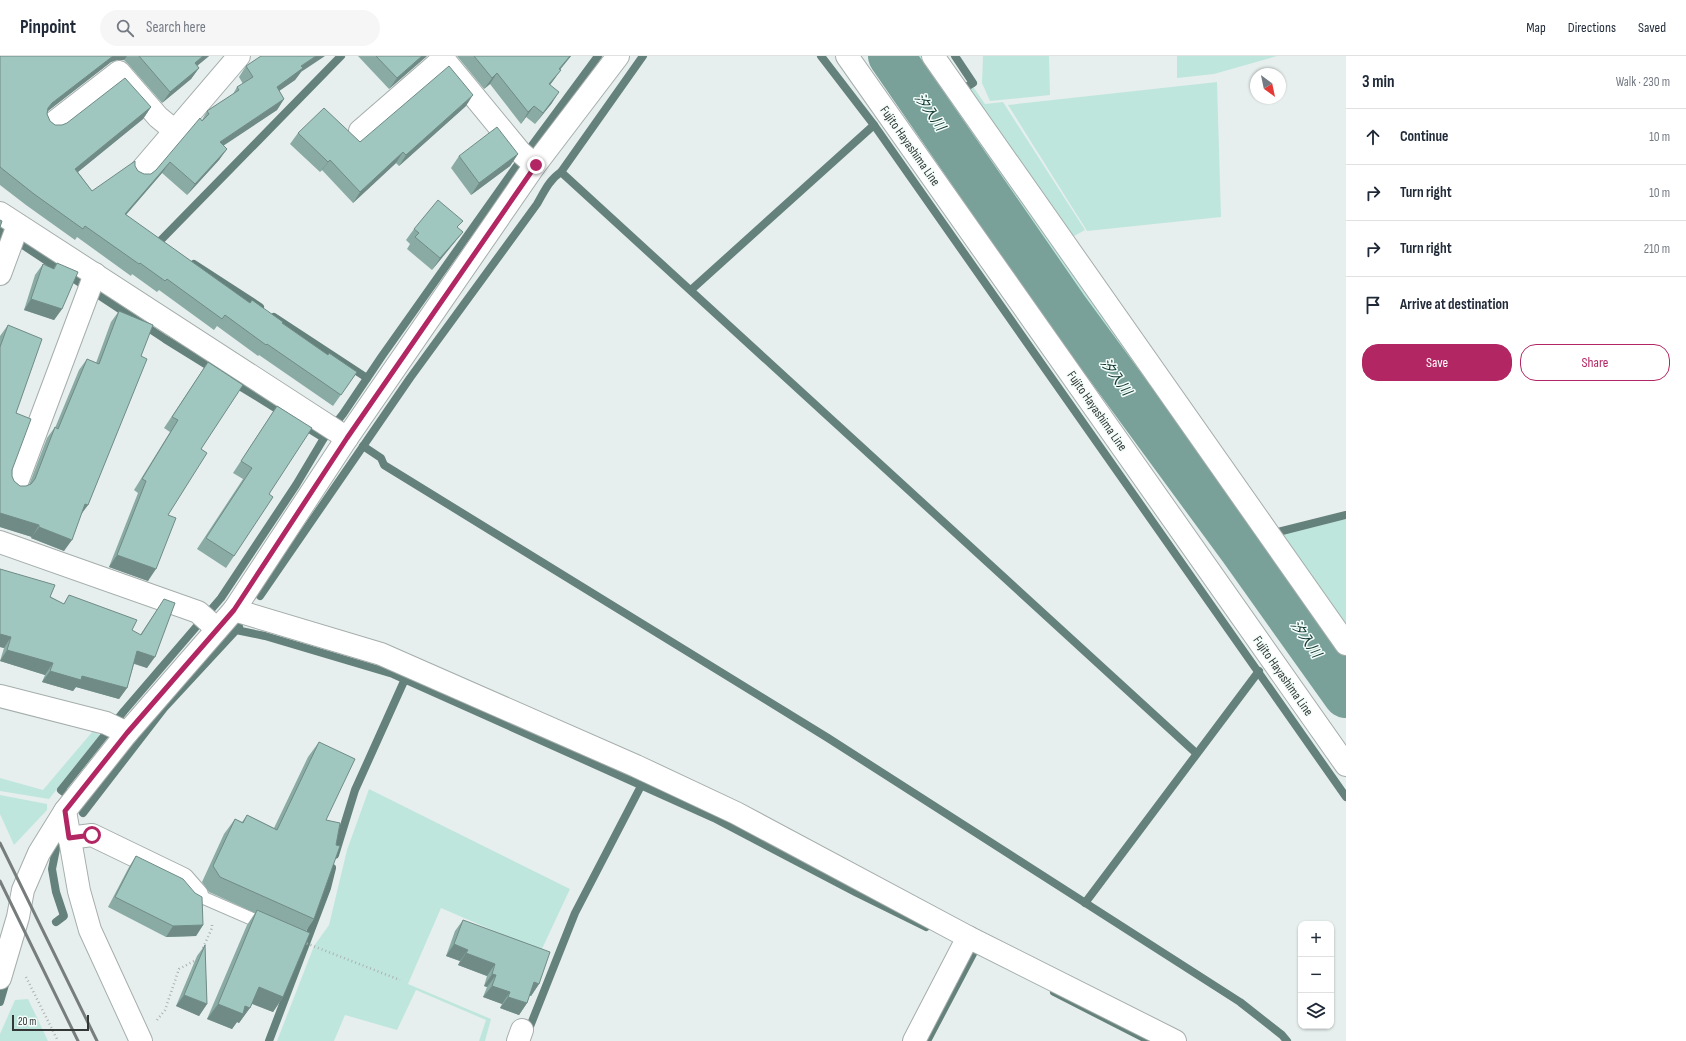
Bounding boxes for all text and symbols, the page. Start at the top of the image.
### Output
search box [100,10,380,46]
text: Pinpoint [20,16,76,39]
icon: search [114,17,136,39]
text: Search here [146,18,206,37]
text: Map [1526,19,1546,36]
text: Directions [1568,19,1616,36]
text: Saved [1638,19,1666,36]
north arrow [1250,68,1286,104]
text: 3 min [1362,72,1395,92]
text: Walk · 230 m [1616,74,1670,90]
water label: 汐入川 [911,90,950,136]
street label: Fujito Hayashima Line [877,103,943,189]
icon: ahead [1362,126,1384,148]
text: Continue [1400,127,1449,146]
text: 10 m [1649,129,1670,145]
route end [527,156,545,174]
icon: right [1362,182,1384,204]
text: Turn right [1400,183,1452,202]
text: 10 m [1649,185,1670,201]
icon: right [1362,238,1384,260]
text: Turn right [1400,239,1452,258]
text: 210 m [1644,241,1670,257]
icon: arrive [1362,294,1384,316]
text: Arrive at destination [1400,295,1509,314]
button: Save [1362,344,1512,381]
button: Share [1520,344,1670,381]
water label: 汐入川 [1097,355,1136,401]
street label: Fujito Hayashima Line [1064,368,1130,454]
water label: 汐入川 [1287,617,1326,663]
street label: Fujito Hayashima Line [1250,633,1316,719]
route start [83,826,101,844]
map controls [1298,921,1334,1029]
button: + [1298,921,1334,957]
button: − [1298,957,1334,993]
button: layers [1298,993,1334,1029]
scale bar [12,1013,89,1032]
text: 20 m [18,1015,36,1028]

